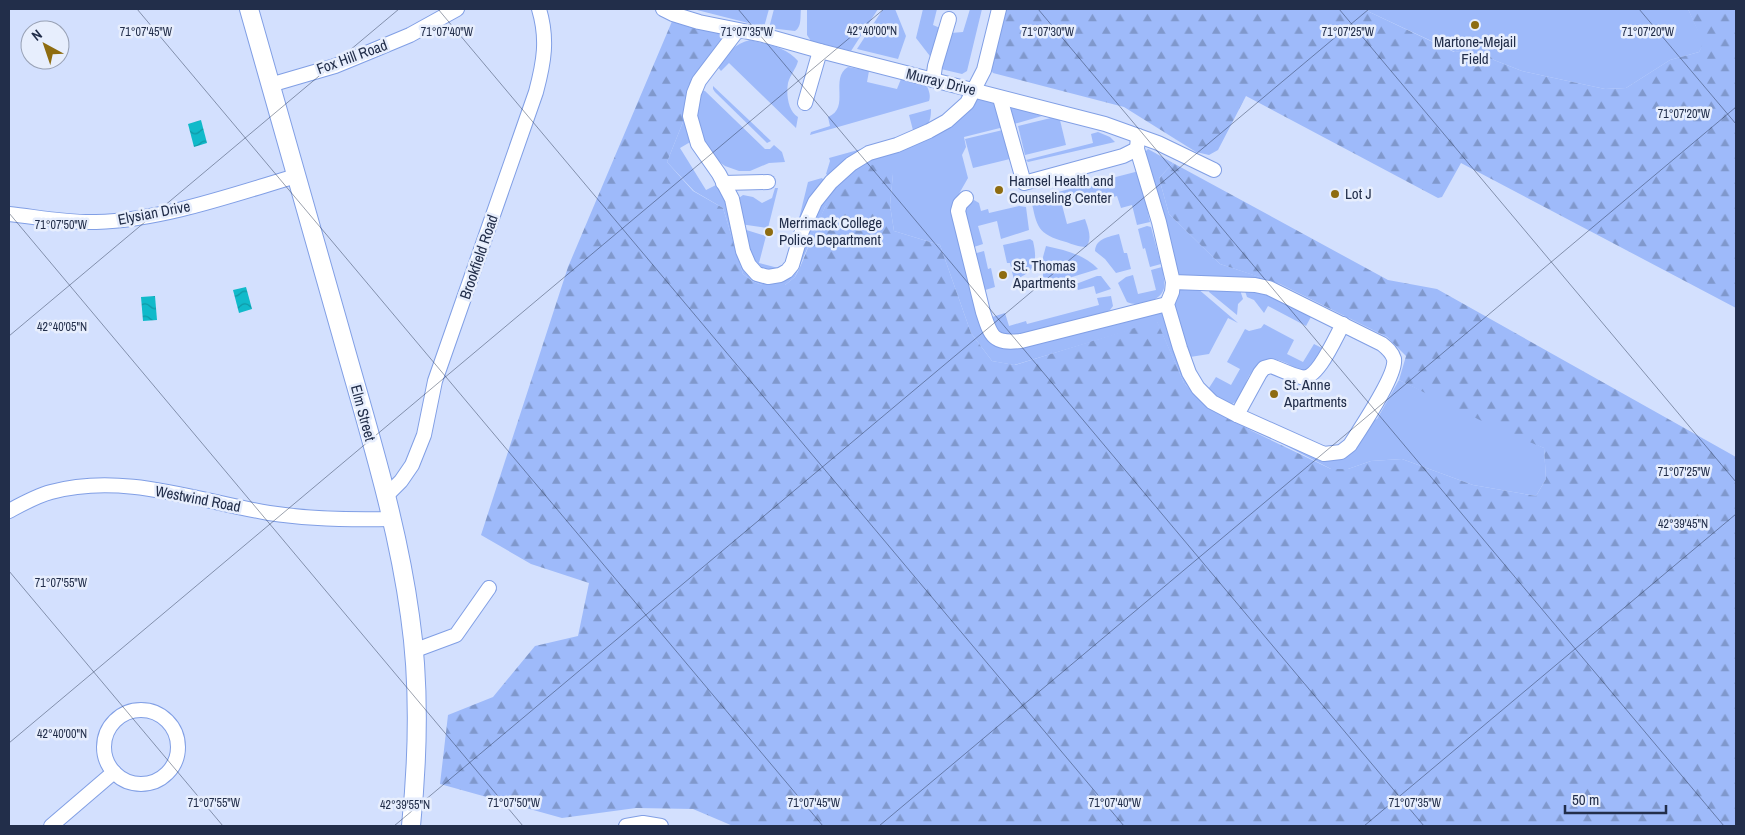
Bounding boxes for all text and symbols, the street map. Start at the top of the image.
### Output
marker: Martone-Mejail Field [1469,19,1481,31]
north arrow [20,20,70,70]
text: 42°40'00"N [847,23,897,39]
text: 71°07'45"W [120,24,173,40]
text: 71°07'40"W [421,24,474,40]
text: 71°07'35"W [721,24,774,40]
text: 71°07'30"W [1022,24,1075,40]
text: 71°07'25"W [1322,24,1375,40]
text: 71°07'20"W [1622,24,1675,40]
text: N [28,25,46,45]
place label: Martone-Mejail Field [1434,31,1516,69]
street label: Fox Hill Road [314,34,390,79]
street label: Murray Drive [904,63,978,100]
text: 71°07'20"W [1658,106,1711,122]
place label: Hamsel Health and Counseling Center [1009,170,1114,208]
place label: Lot J [1345,183,1372,204]
marker: Hamsel Health and Counseling Center [993,184,1005,196]
marker: Lot J [1329,188,1341,200]
street label: Elysian Drive [116,195,192,230]
street label: Brookfield Road [454,212,503,302]
place label: Merrimack College Police Department [779,212,882,250]
text: 71°07'50"W [35,217,88,233]
marker: Merrimack College Police Department [763,226,775,238]
place label: St. Thomas Apartments [1012,255,1076,293]
marker: St. Thomas Apartments [997,269,1009,281]
text: 42°40'05"N [37,319,87,335]
place label: St. Anne Apartments [1283,374,1347,412]
street label: Elm Street [346,382,381,444]
marker: St. Anne Apartments [1268,388,1280,400]
text: 71°07'25"W [1658,464,1711,480]
street label: Westwind Road [154,480,243,517]
text: 42°39'45"N [1658,516,1708,532]
text: 71°07'55"W [35,575,88,591]
text: 42°40'00"N [37,726,87,742]
scale bar [1565,782,1666,814]
text: 50 m [1572,789,1599,810]
text: 71°07'55"W [188,795,241,811]
text: 71°07'50"W [488,795,541,811]
text: 71°07'45"W [788,795,841,811]
text: 71°07'40"W [1089,795,1142,811]
text: 71°07'35"W [1389,795,1442,811]
text: 42°39'55"N [380,797,430,813]

